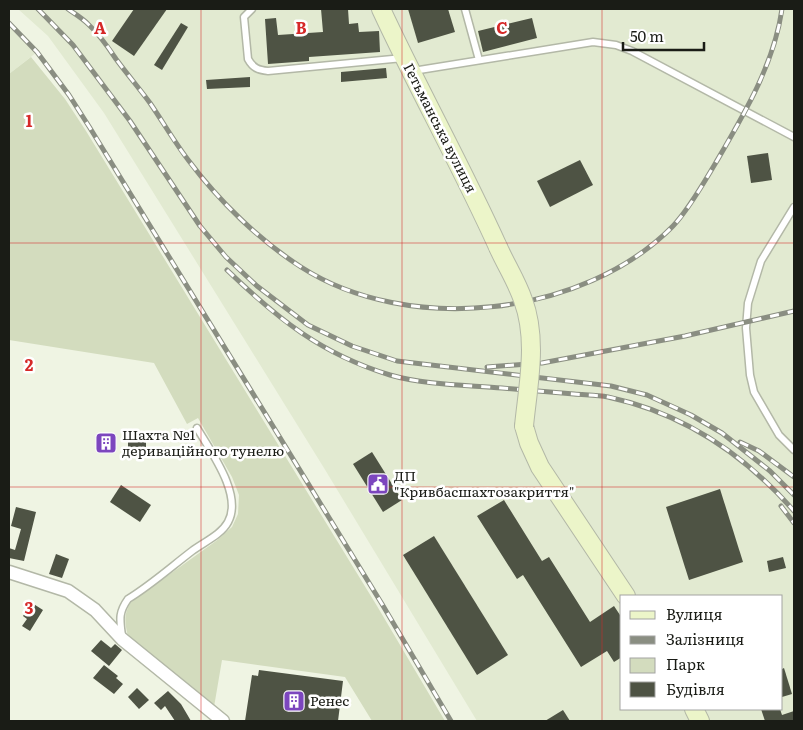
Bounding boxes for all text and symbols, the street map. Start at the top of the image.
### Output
text: A [94,15,106,39]
text: B [295,15,307,39]
text: C [496,15,508,39]
scale bar [623,20,704,52]
text: 50 m [630,24,664,47]
street label: Гетьманська вулиця [400,59,482,196]
text: 1 [26,108,33,132]
text: 2 [25,352,34,376]
place label: Шахта №1 дериваційного тунелю [122,424,284,460]
building icon: Шахта №1 дериваційного тунелю [94,431,118,455]
place label: ДП "Кривбасшахтозакриття" [394,465,574,501]
public building icon: ДП "Кривбасшахтозакриття" [366,472,390,496]
text: 3 [25,595,34,619]
legend [620,595,783,710]
text: Вулиця [666,602,723,625]
text: Залізниця [666,627,744,650]
text: Парк [666,652,705,675]
text: Будівля [666,677,725,700]
building icon: Ренес [282,689,306,713]
place label: Ренес [310,690,349,710]

